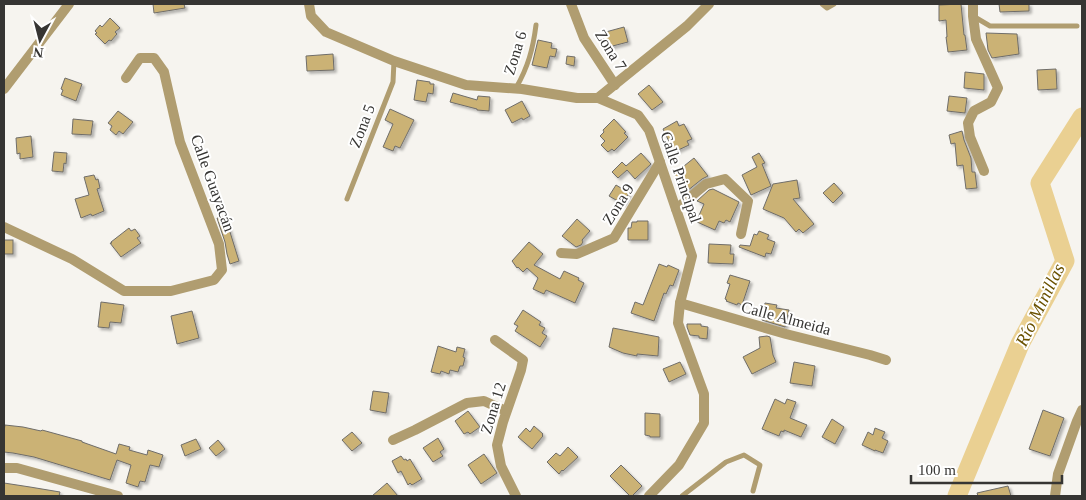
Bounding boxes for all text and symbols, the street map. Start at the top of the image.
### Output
north arrow [15,15,65,65]
street label: Zona 7 [592,26,630,74]
street label: Zona 6 [500,29,530,77]
text: N [33,44,44,60]
street label: Zona 5 [346,102,378,150]
street label: Calle Principal [656,129,705,226]
street label: Calle Guayacán [187,132,238,234]
street label: Zona 9 [599,180,637,228]
water label: Río Minillas [1011,260,1069,351]
street label: Calle Almeida [739,298,833,338]
street label: Zona 12 [477,380,509,436]
scale bar [911,452,1062,484]
text: 100 m [918,462,956,478]

